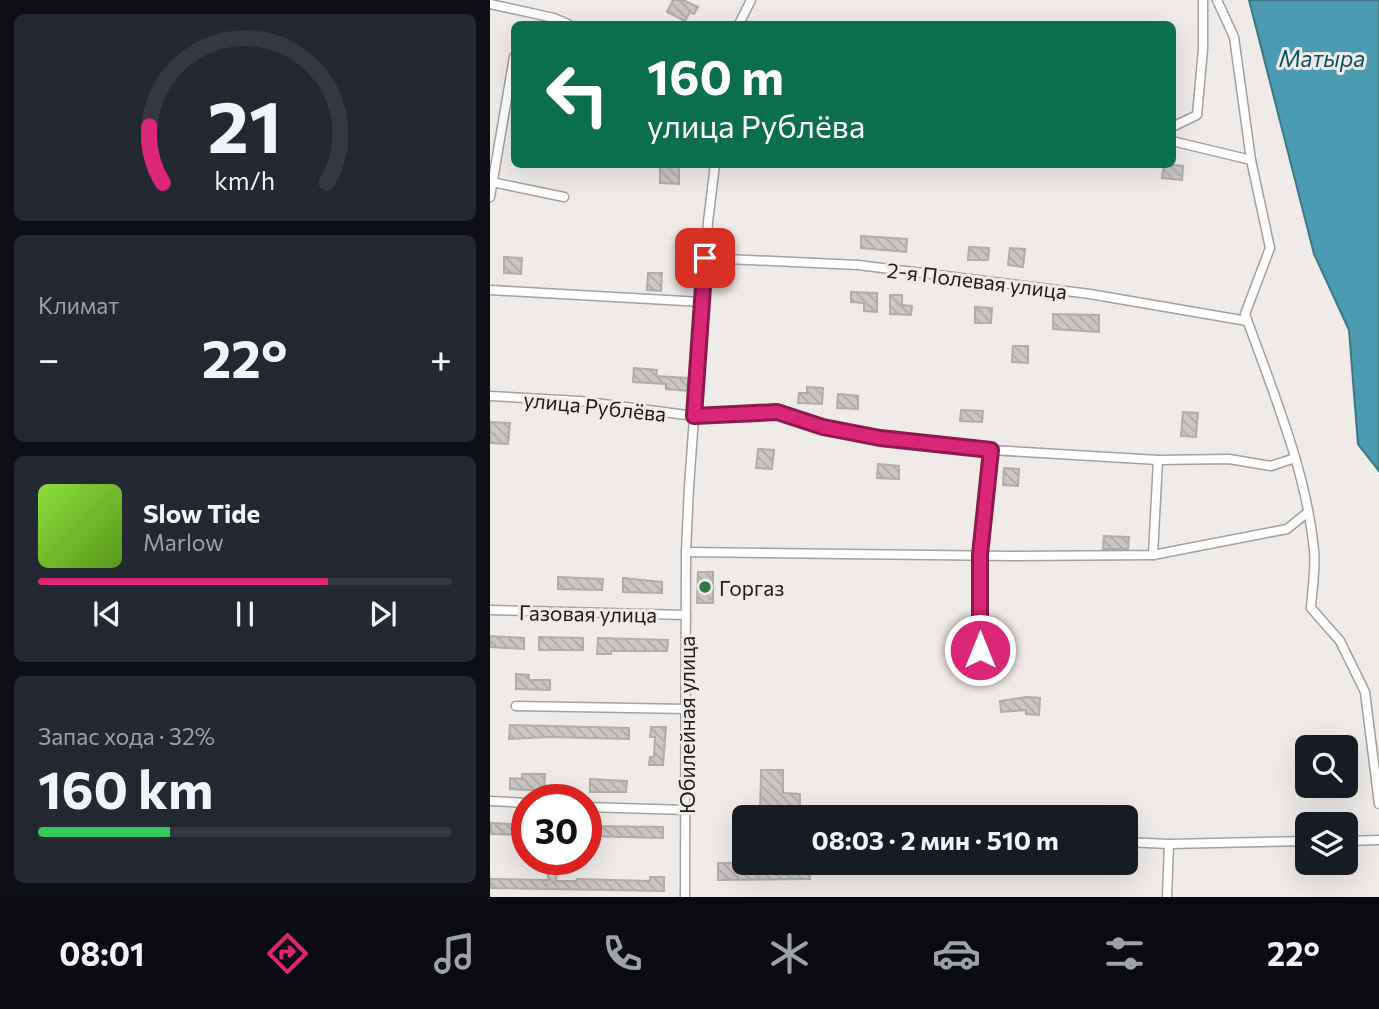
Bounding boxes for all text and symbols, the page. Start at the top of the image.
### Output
water label: Матыра [1279,44,1365,72]
text: 160 m [647,45,784,105]
icon: left [532,49,623,140]
text: 21 [208,80,282,169]
text: улица Рублёва [647,105,865,145]
text: km/h [215,165,275,195]
pin [675,228,735,288]
icon: arrive [686,239,724,277]
street label: 2-я Полевая улица [885,257,1069,303]
text: Климат [38,291,119,319]
text: 22° [202,325,287,389]
text: − [38,334,60,381]
text: + [430,334,452,381]
street label: улица Рублёва [522,386,668,426]
text: Slow Tide [143,497,260,528]
text: Marlow [143,528,224,556]
place label: Горгаз [719,575,784,600]
marker: Горгаз [697,579,713,595]
icon: previous [88,595,126,633]
icon: pause [226,595,264,633]
icon: next [364,595,402,633]
street label: Газовая улица [519,599,657,627]
position arrow [943,613,1017,687]
street label: Юбилейная улица [674,636,699,814]
text: Запас хода · 32% [38,722,215,750]
map controls [1295,735,1358,875]
button: search [1295,735,1358,798]
text: 160 km [38,756,213,820]
speed limit sign: 30 [511,784,602,875]
button: layers [1295,812,1358,875]
text: 08:03 · 2 мин · 510 m [811,824,1059,855]
icon: directions [263,929,312,978]
icon: music [430,929,479,978]
icon: phone [598,929,647,978]
icon: climate [765,929,814,978]
icon: car [932,929,981,978]
icon: filters [1100,929,1149,978]
text: 08:01 [59,933,144,973]
text: 22° [1267,933,1320,973]

